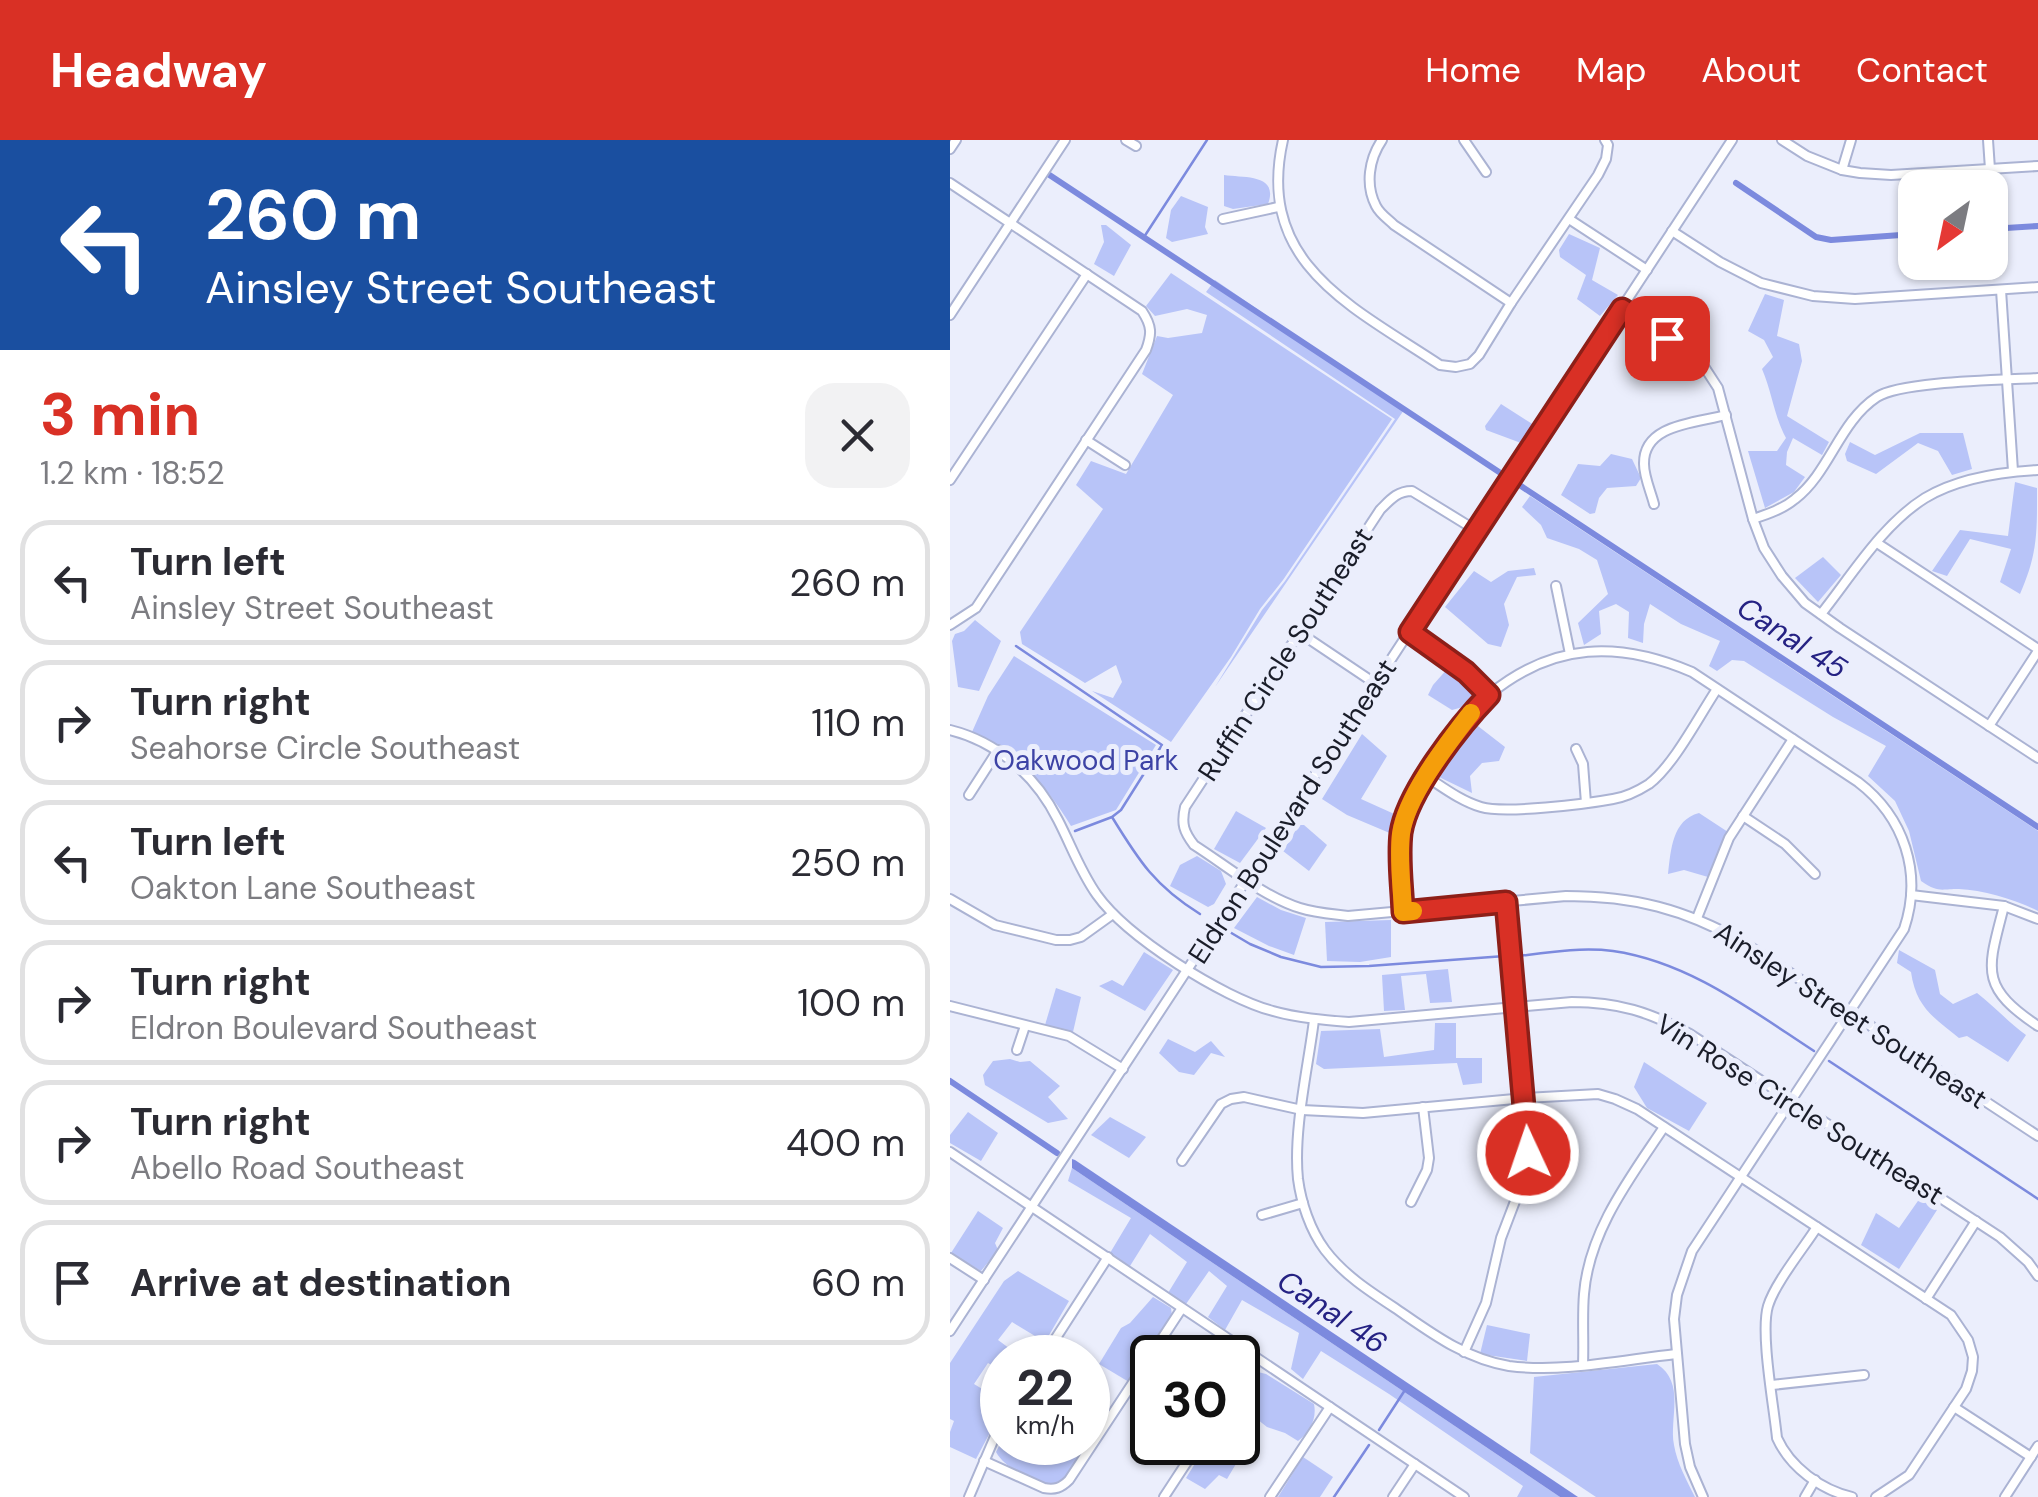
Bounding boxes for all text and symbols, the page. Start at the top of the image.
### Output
text: Headway [50,39,267,102]
text: Home [1425,47,1521,93]
text: Map [1576,47,1646,93]
text: About [1701,47,1801,93]
text: Contact [1856,47,1988,93]
text: 260 m [205,170,421,261]
north arrow [1898,170,2008,280]
map controls [1898,170,2008,280]
icon: left [40,180,170,310]
text: Ainsley Street Southeast [205,258,717,317]
pin [1625,296,1710,381]
icon: arrive [1640,311,1695,366]
text: 3 min [40,375,200,454]
button: close [805,383,910,488]
text: 1.2 km · 18:52 [40,452,225,494]
street label: Ruffin Circle Southeast [1190,520,1381,788]
text: Turn left [130,537,286,587]
icon: left [45,555,100,610]
text: 260 m [789,558,905,608]
text: Ainsley Street Southeast [130,587,494,629]
water label: Canal 45 [1730,588,1855,688]
street label: Eldron Boulevard Southeast [1180,652,1405,971]
text: Turn right [130,677,311,727]
icon: right [45,695,100,750]
text: 110 m [811,698,905,748]
text: Seahorse Circle Southeast [130,727,520,769]
park label: Oakwood Park [993,742,1179,779]
text: Turn left [130,817,286,867]
icon: left [45,835,100,890]
text: 250 m [790,838,905,888]
text: Oakton Lane Southeast [130,867,476,909]
street label: Ainsley Street Southeast [1707,913,1994,1118]
text: Turn right [130,957,311,1007]
icon: right [45,975,100,1030]
text: 100 m [797,978,905,1028]
street label: Vin Rose Circle Southeast [1649,1006,1951,1213]
text: Eldron Boulevard Southeast [130,1007,537,1049]
text: Turn right [130,1097,311,1147]
position arrow [1476,1101,1580,1205]
icon: right [45,1115,100,1170]
text: 400 m [786,1118,905,1168]
text: Abello Road Southeast [130,1147,465,1189]
icon: arrive [45,1255,100,1310]
text: Arrive at destination [130,1258,512,1308]
text: 60 m [811,1258,905,1308]
water label: Canal 46 [1270,1261,1395,1362]
speed limit sign: 30 [1130,1335,1260,1465]
text: 22 [1016,1355,1074,1421]
text: km/h [1015,1409,1075,1442]

